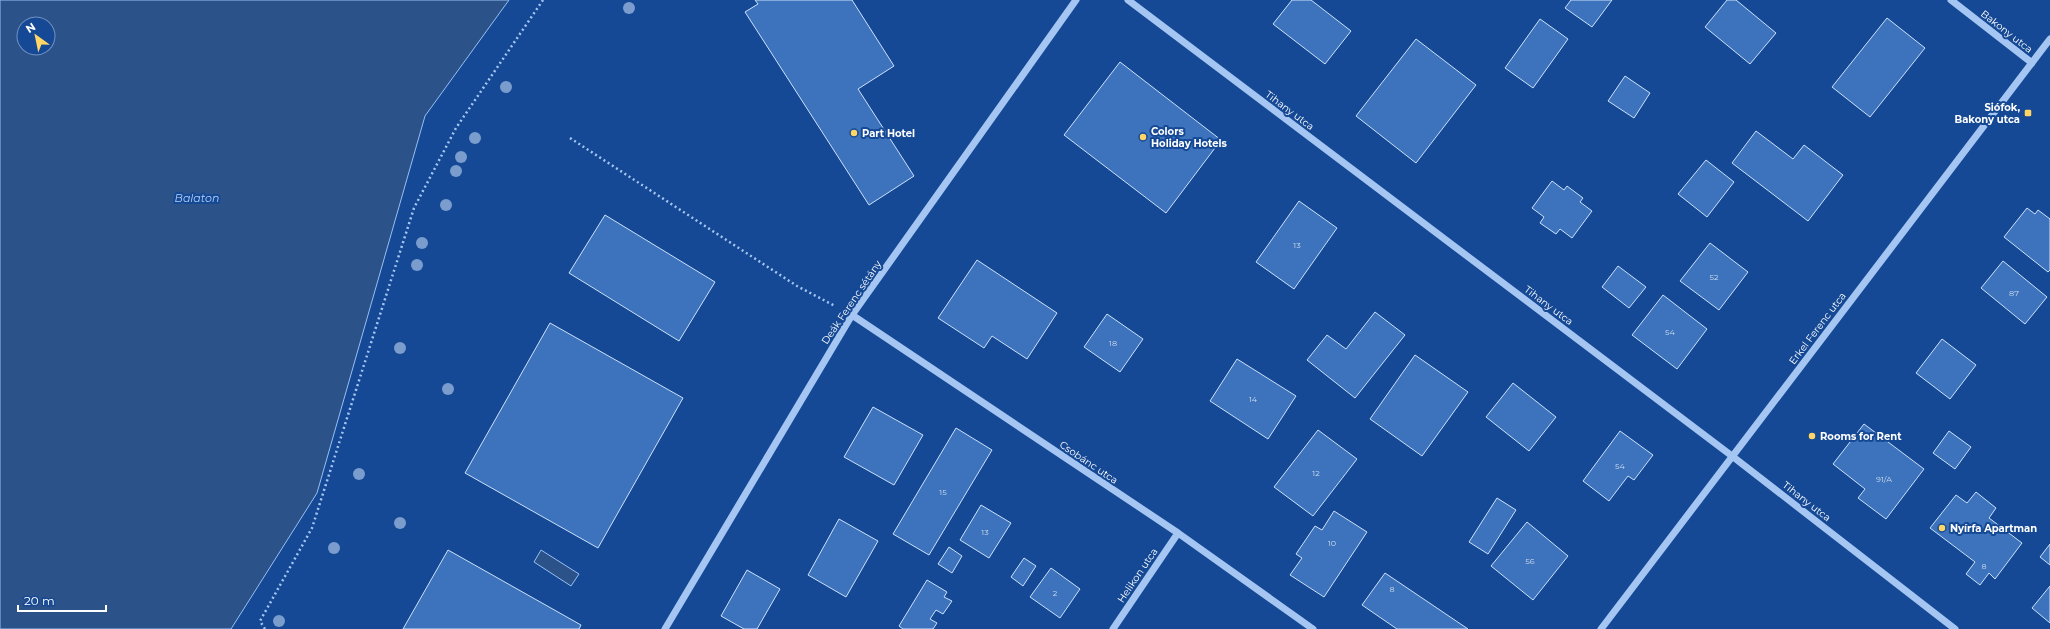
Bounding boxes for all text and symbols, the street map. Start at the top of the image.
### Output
street label: Bakony utca [1978,7,2035,56]
north arrow [16,16,56,56]
text: N [23,19,38,36]
street label: Tihany utca [1263,88,1317,133]
place label: Siófok, Bakony utca [1955,101,2020,126]
marker: Siófok, Bakony utca [2023,108,2033,118]
place label: Colors Holiday Hotels [1151,125,1228,150]
place label: Part Hotel [862,127,915,140]
marker: Part Hotel [849,128,859,138]
marker: Colors Holiday Hotels [1138,132,1148,142]
water label: Balaton [175,191,219,205]
house number: 13 [1293,240,1301,250]
street label: Deák Ferenc sétány [818,257,885,347]
house number: 52 [1709,272,1719,282]
street label: Tihany utca [1522,283,1576,328]
house number: 87 [2009,288,2019,298]
street label: Erkel Ferenc utca [1786,290,1849,367]
house number: 54 [1665,327,1676,337]
house number: 18 [1109,338,1117,348]
house number: 14 [1249,394,1258,404]
place label: Rooms for Rent [1820,430,1902,443]
marker: Rooms for Rent [1807,431,1817,441]
street label: Csobánc utca [1057,438,1120,487]
house number: 54 [1615,461,1626,471]
house number: 12 [1312,468,1320,478]
house number: 91/A [1876,474,1892,484]
street label: Tihany utca [1780,478,1833,524]
house number: 15 [939,487,947,497]
place label: Nyírfa Apartman [1950,522,2037,535]
marker: Nyírfa Apartman [1937,523,1947,533]
house number: 13 [981,527,989,537]
house number: 10 [1328,538,1336,548]
street label: Helikon utca [1114,545,1160,605]
house number: 56 [1525,556,1535,566]
house number: 8 [1981,561,1987,571]
house number: 8 [1389,584,1395,594]
scale bar [18,587,106,613]
house number: 2 [1053,588,1058,598]
text: 20 m [24,593,55,608]

